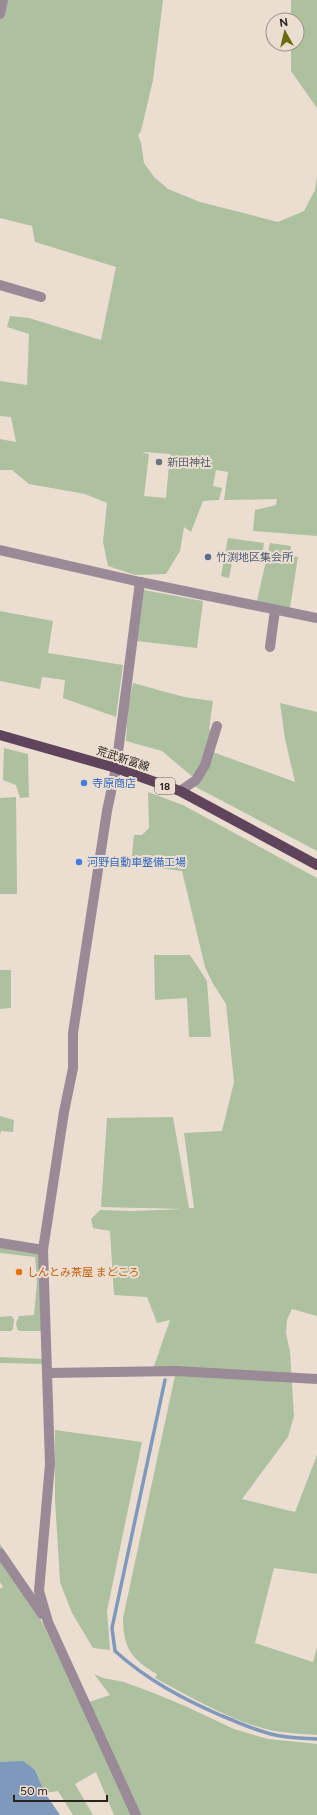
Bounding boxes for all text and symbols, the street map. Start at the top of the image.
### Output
north arrow [265,12,305,52]
text: N [279,16,289,30]
place label: 新田神社 [167,456,211,469]
marker: 新田神社 [154,457,164,467]
place label: 竹渕地区集会所 [216,551,294,564]
marker: 竹渕地区集会所 [203,552,213,562]
street label: 荒武新富線 [95,744,151,774]
place label: 寺原商店 [92,777,136,790]
marker: 寺原商店 [79,778,89,788]
road number: 18 [155,778,175,794]
place label: 河野自動車整備工場 [87,856,186,869]
marker: 河野自動車整備工場 [74,857,84,867]
place label: しんとみ茶屋 まどころ [27,1266,139,1279]
marker: しんとみ茶屋 まどころ [14,1267,24,1277]
scale bar [14,1777,107,1803]
text: 50 m [20,1784,48,1798]

